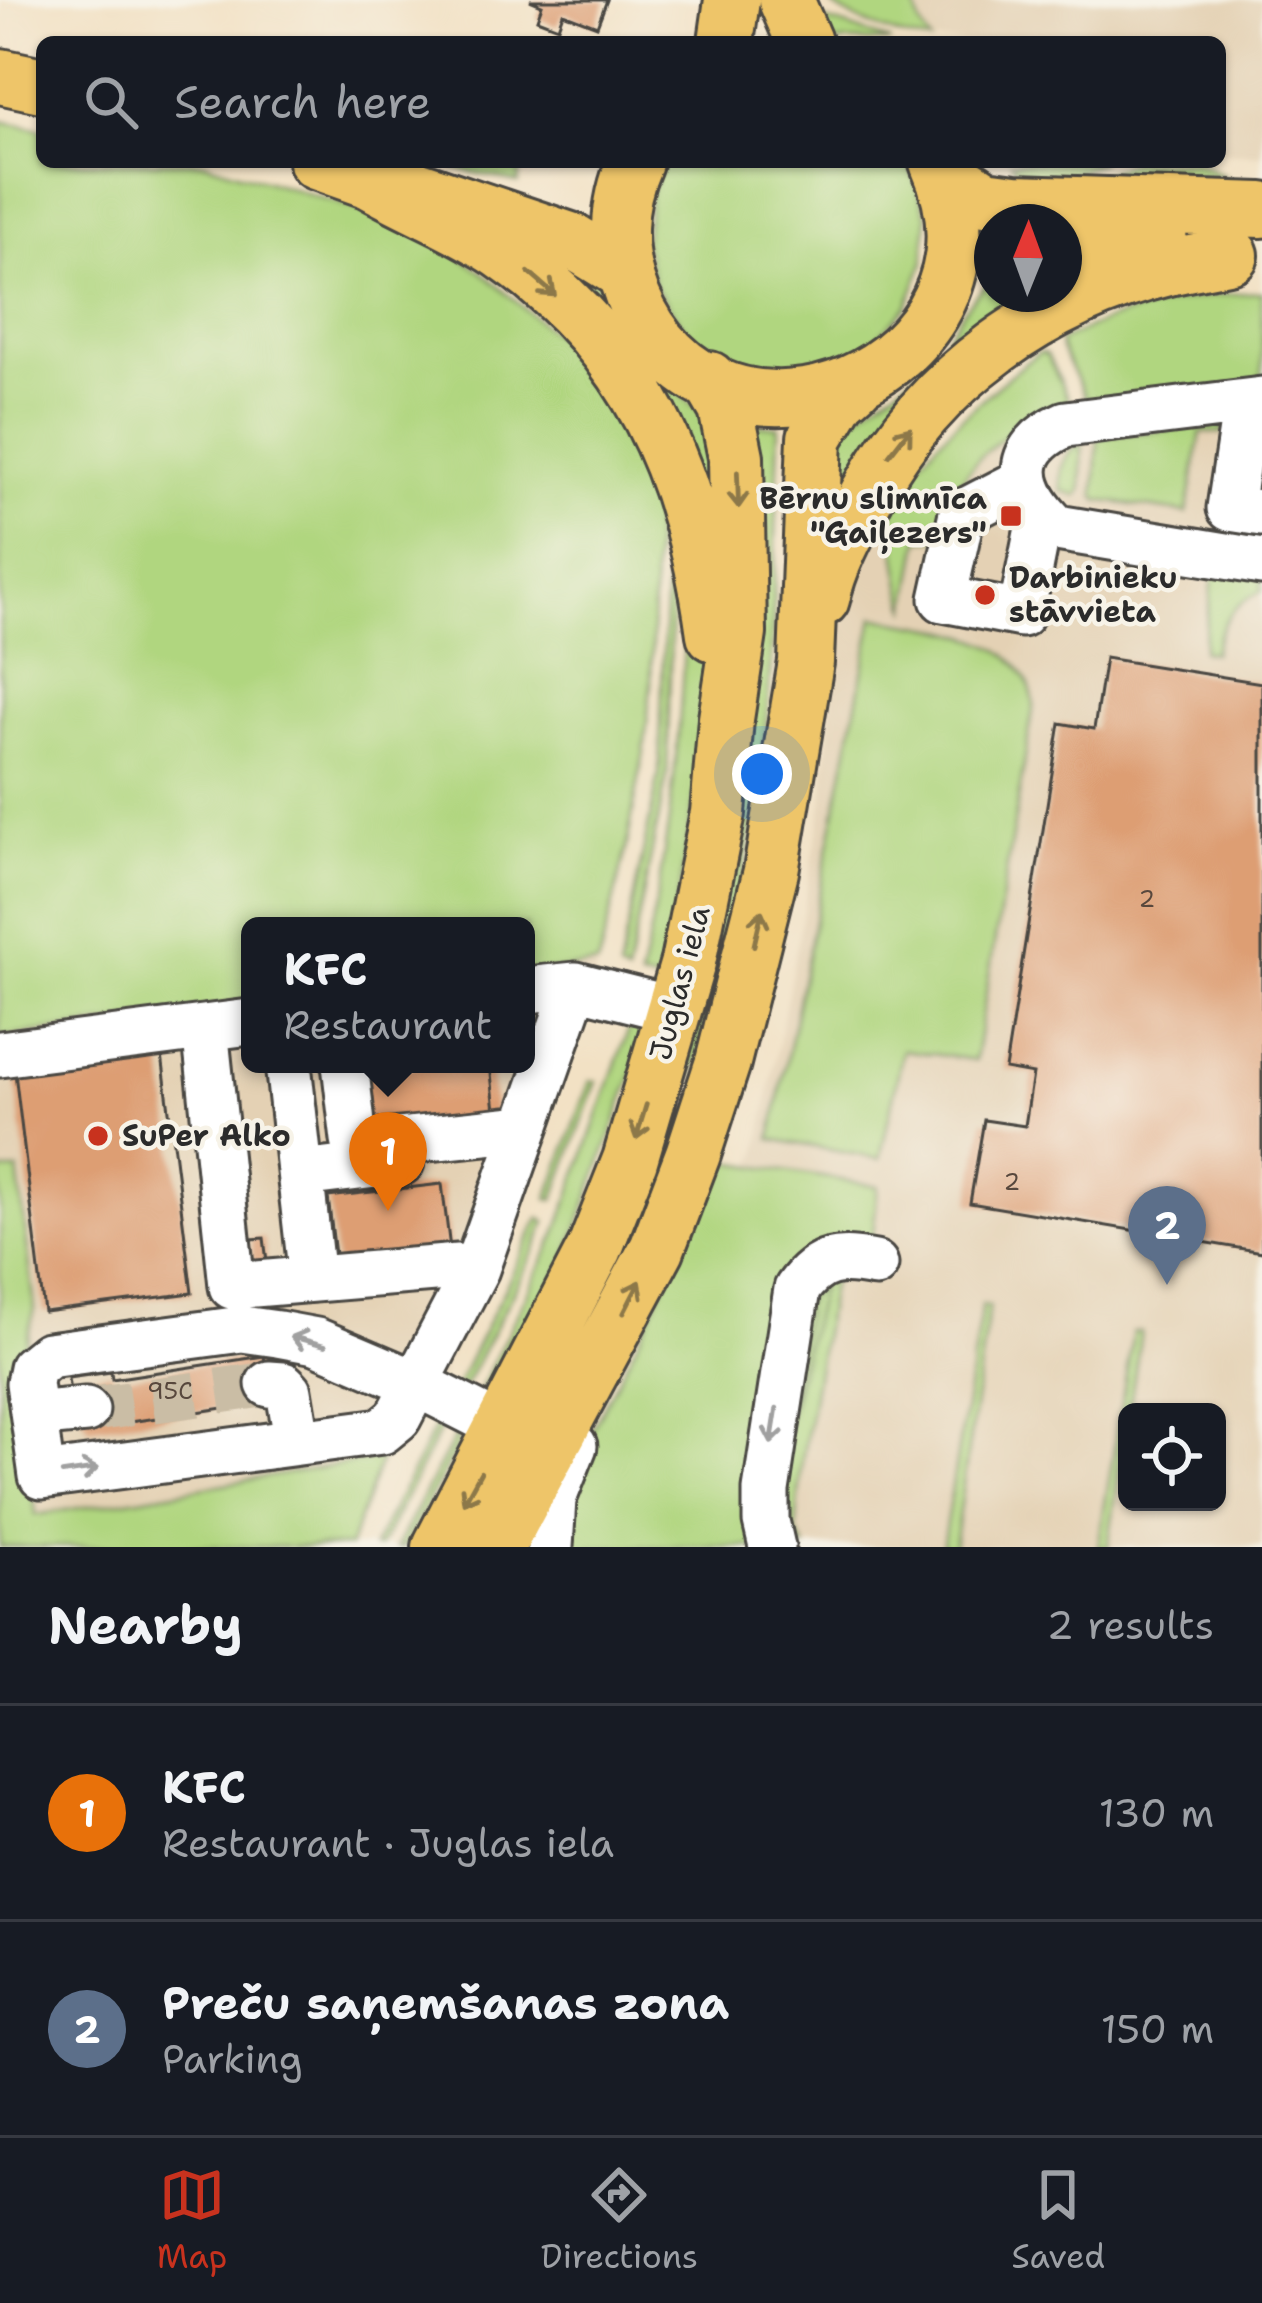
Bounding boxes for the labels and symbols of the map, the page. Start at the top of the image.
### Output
north arrow [974,204,1082,312]
one-way arrow [527,269,557,297]
one-way arrow [887,425,913,457]
one-way arrow [726,470,749,509]
place label: Bērnu slimnīca "Gaiļezers" [759,478,988,554]
marker: Bērnu slimnīca "Gaiļezers" [998,503,1024,529]
place label: Darbinieku stāvvieta [1009,557,1178,632]
marker: Darbinieku stāvvieta [972,582,998,608]
your location [732,744,792,804]
house number: 2 [1139,883,1155,915]
street label: Juglas iela [639,901,720,1065]
one-way arrow [747,910,770,948]
one-way arrow [629,1102,651,1140]
pin: 1 [349,1112,427,1211]
place label: SuPer Alko [122,1115,291,1156]
marker: SuPer Alko [85,1123,111,1149]
house number: 2 [1004,1166,1020,1198]
pin: 2 [1128,1186,1206,1285]
one-way arrow [622,1279,645,1315]
one-way arrow [290,1329,328,1351]
house number: 95C [147,1375,193,1407]
one-way arrow [762,1406,785,1445]
one-way arrow [60,1459,99,1482]
one-way arrow [460,1469,483,1504]

